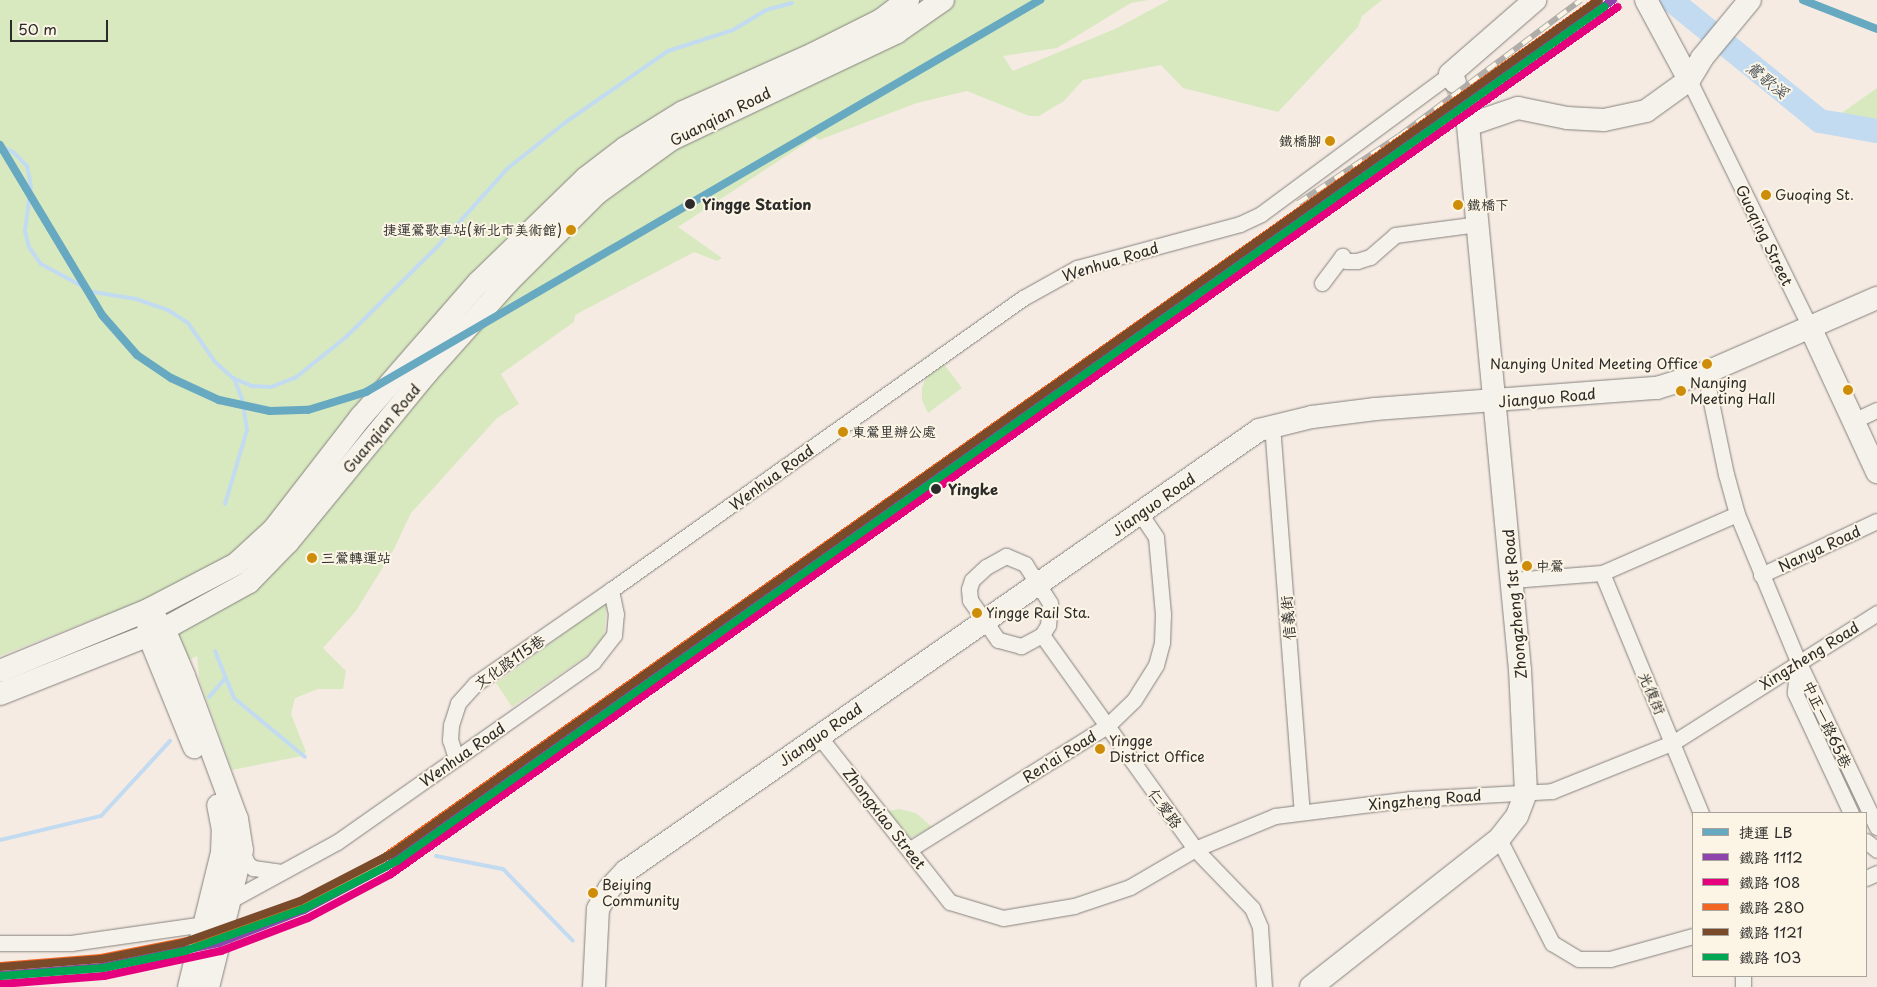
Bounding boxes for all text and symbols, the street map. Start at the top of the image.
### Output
scale bar [12,10,110,42]
text: 50 m [18,17,57,40]
water label: 鶯歌溪 [1743,56,1793,102]
street label: Guanqian Road [667,83,773,149]
place label: 鐵橋腳 [1279,133,1321,149]
marker: 鐵橋腳 [1325,136,1335,146]
street label: Guoqing Street [1733,182,1797,288]
place label: Guoqing St. [1775,187,1854,203]
marker: Guoqing St. [1761,190,1771,200]
marker: Yingge Station [681,195,699,213]
place label: Yingge Station [702,195,812,213]
place label: 鐵橋下 [1467,197,1509,213]
marker: 鐵橋下 [1453,200,1463,210]
place label: 捷運鶯歌車站(新北市美術館) [383,222,562,238]
marker: 捷運鶯歌車站(新北市美術館) [566,225,576,235]
street label: Wenhua Road [1060,238,1160,284]
place label: Nanying United Meeting Office [1488,356,1698,372]
marker: Nanying United Meeting Office [1702,359,1712,369]
place label: Nanying Meeting Hall [1690,375,1776,408]
street label: Guanqian Road [339,380,423,476]
street label: Jianguo Road [1497,384,1597,410]
unlabelled marker [1843,385,1853,395]
marker: Nanying Meeting Hall [1676,386,1686,396]
place label: 東鶯里辦公處 [852,424,936,440]
marker: 東鶯里辦公處 [838,427,848,437]
street label: Wenhua Road [725,440,817,514]
street label: Jianguo Road [1108,469,1198,539]
marker: Yingke [927,480,945,498]
place label: Yingke [948,480,998,498]
street label: Nanya Road [1775,521,1863,575]
street label: Zhongzheng 1st Road [1498,527,1530,681]
place label: 三鶯轉運站 [321,550,391,566]
marker: 三鶯轉運站 [307,553,317,563]
place label: 中鶯 [1536,558,1564,574]
marker: 中鶯 [1522,561,1532,571]
street label: 信義街 [1276,595,1298,641]
place label: Yingge Rail Sta. [986,605,1092,621]
marker: Yingge Rail Sta. [972,608,982,618]
street label: Xingzheng Road [1756,617,1862,693]
street label: 文化路115巷 [470,630,548,692]
street label: 光復街 [1636,669,1670,717]
street label: 中正一路65巷 [1800,677,1856,771]
street label: Jianguo Road [775,699,865,769]
street label: Wenhua Road [416,718,508,790]
street label: Ren'ai Road [1019,726,1099,786]
place label: Yingge District Office [1109,733,1205,766]
marker: Yingge District Office [1095,744,1105,754]
street label: Zhongxiao Street [840,764,930,872]
street label: 仁愛路 [1145,785,1187,831]
street label: Xingzheng Road [1368,785,1482,813]
legend [1692,812,1867,977]
text: 捷運 LB [1739,820,1793,843]
text: 鐵路 1112 [1739,845,1803,868]
text: 鐵路 108 [1739,870,1800,893]
place label: Beiying Community [602,877,680,910]
marker: Beiying Community [588,888,598,898]
text: 鐵路 280 [1739,895,1804,918]
text: 鐵路 1121 [1739,920,1803,943]
text: 鐵路 103 [1739,945,1801,968]

